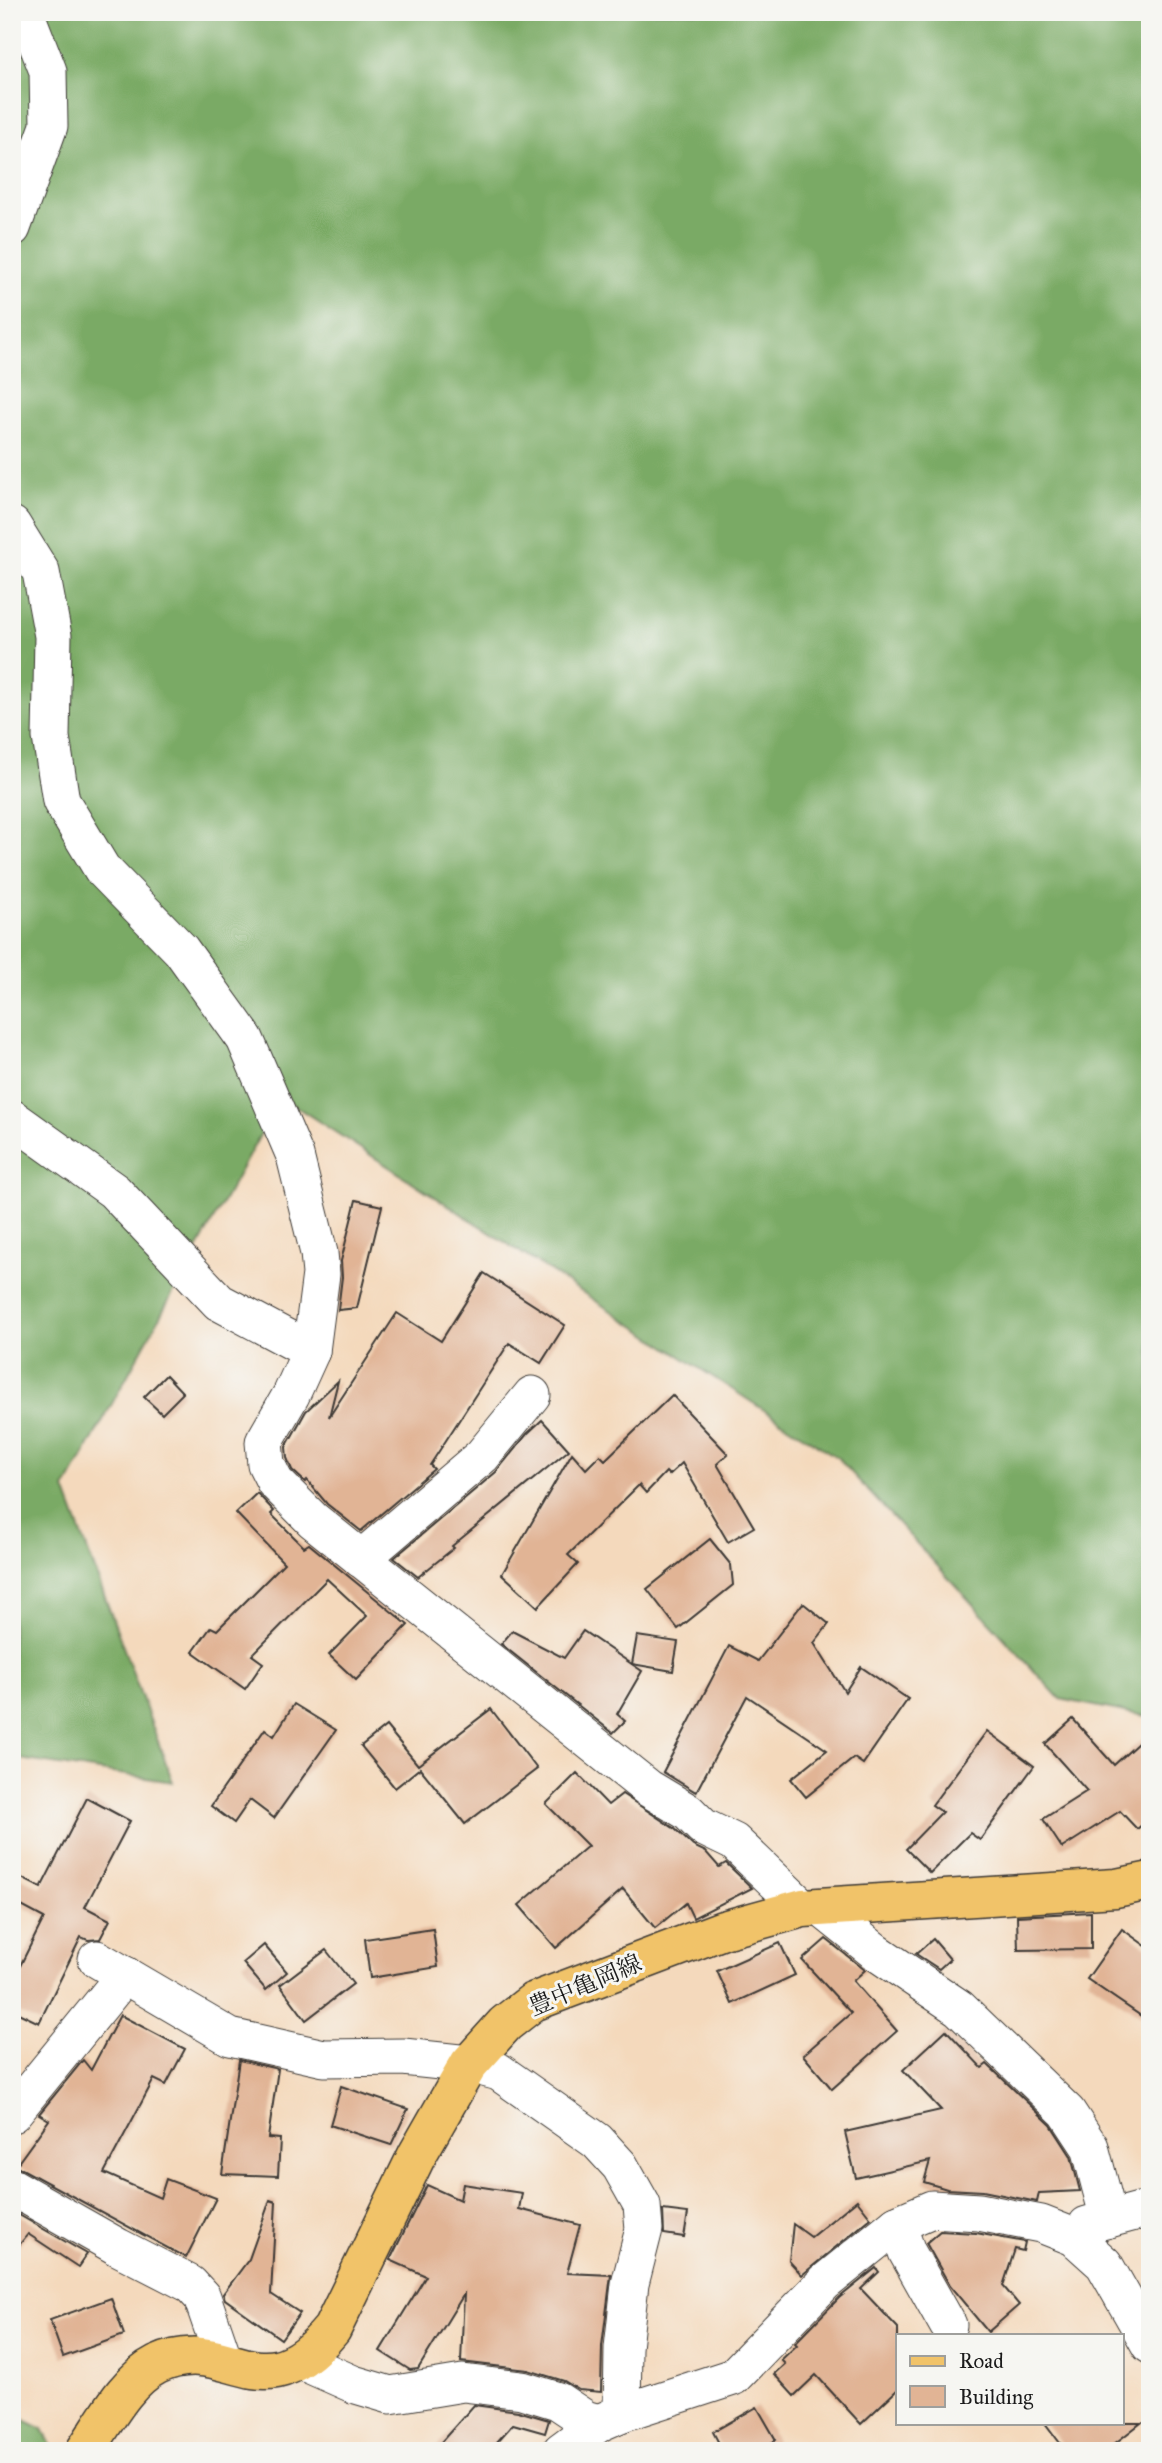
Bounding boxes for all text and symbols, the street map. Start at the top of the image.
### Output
street label: 豊中亀岡線 [524,1948,646,2022]
legend [896,2334,1124,2424]
text: Road [959,2348,1004,2374]
text: Building [959,2384,1033,2410]

